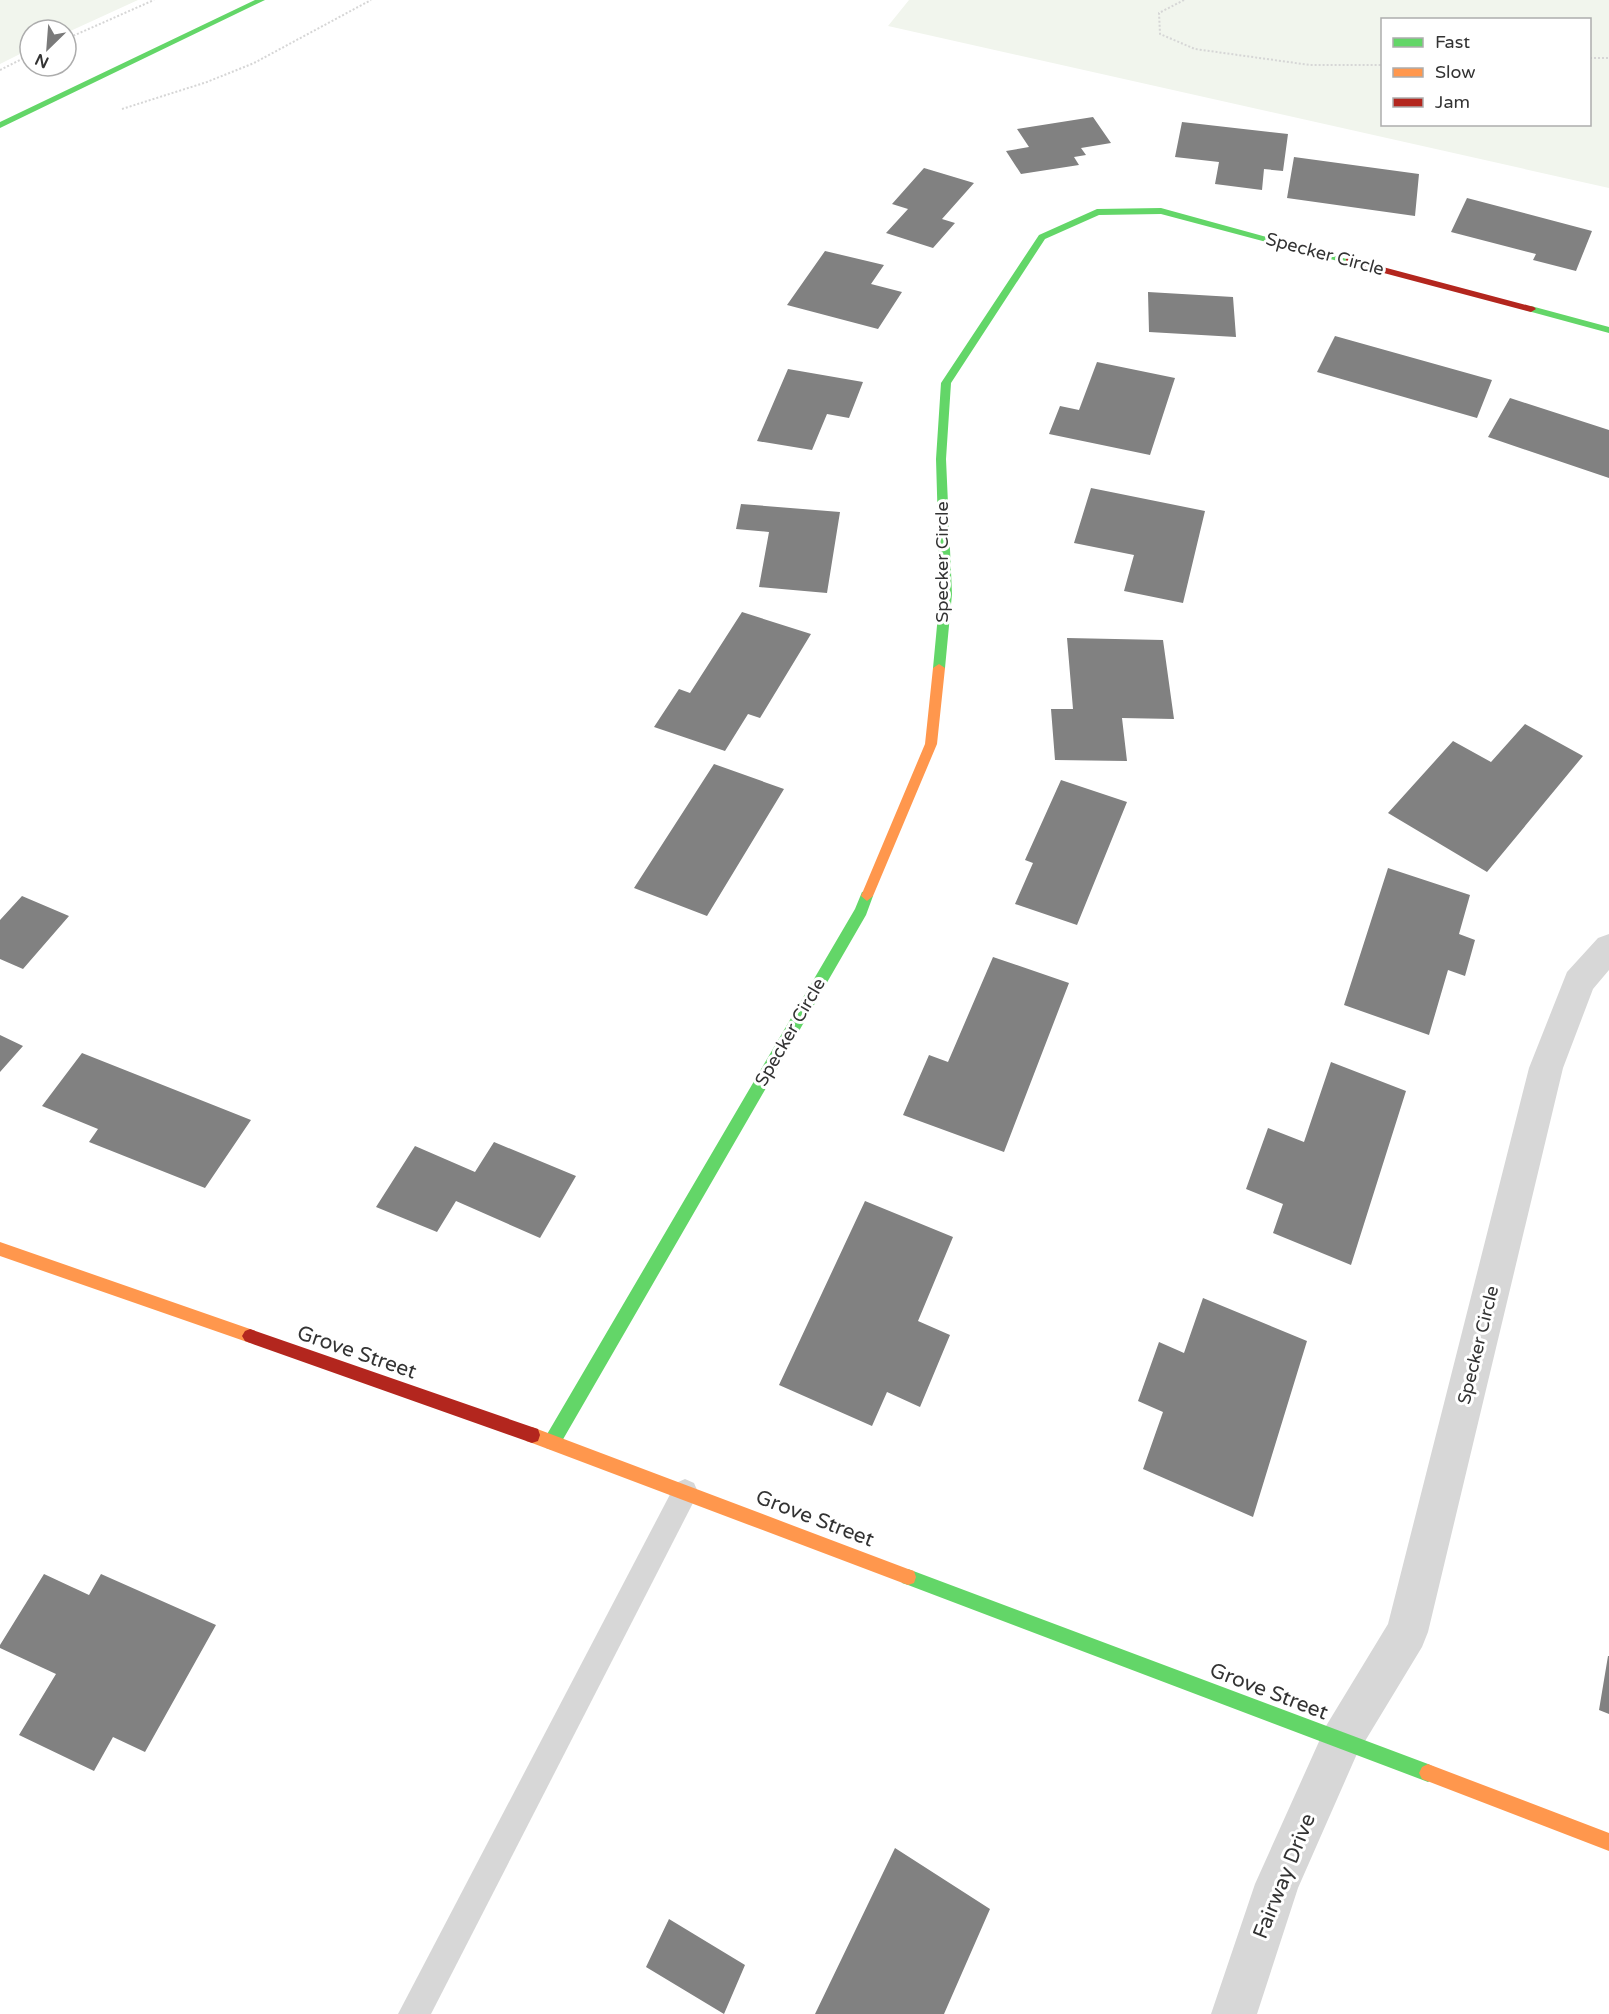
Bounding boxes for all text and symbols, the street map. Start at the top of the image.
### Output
north arrow [18,18,78,78]
legend [1381,18,1591,126]
text: Fast [1435,31,1470,53]
text: N [32,49,52,72]
text: Slow [1435,61,1476,83]
text: Jam [1435,91,1470,113]
street label: Specker Circle [1264,228,1386,280]
street label: Specker Circle [931,501,953,623]
street label: Specker Circle [750,974,830,1090]
street label: Specker Circle [1453,1283,1503,1407]
street label: Grove Street [294,1320,420,1385]
street label: Grove Street [752,1484,877,1552]
street label: Grove Street [1206,1657,1331,1725]
street label: Fairway Drive [1248,1810,1321,1942]

